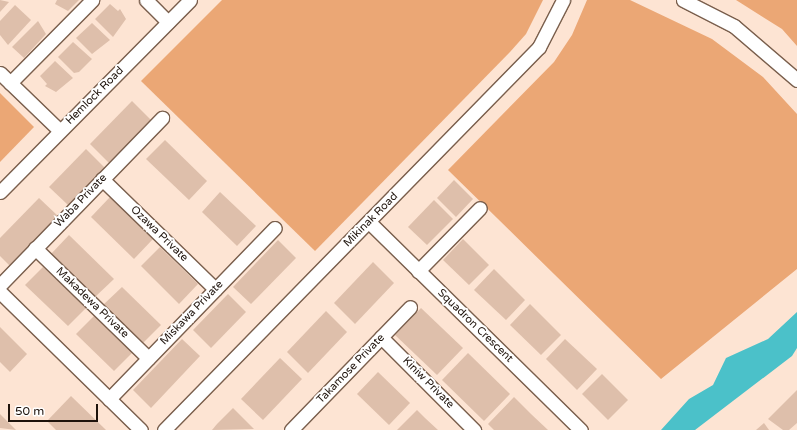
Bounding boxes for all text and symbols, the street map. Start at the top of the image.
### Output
street label: Hemlock Road [63,64,127,128]
street label: Waba Private [52,172,110,230]
street label: Mikinak Road [341,190,401,250]
street label: Ozawa Private [128,203,190,265]
street label: Makadewa Private [53,265,131,341]
street label: Miskawa Private [158,278,226,348]
street label: Squadron Crescent [435,287,515,365]
street label: Takamose Private [314,331,388,407]
street label: Kiniw Private [399,354,457,412]
scale bar [10,396,100,422]
text: 50 m [15,404,44,418]

